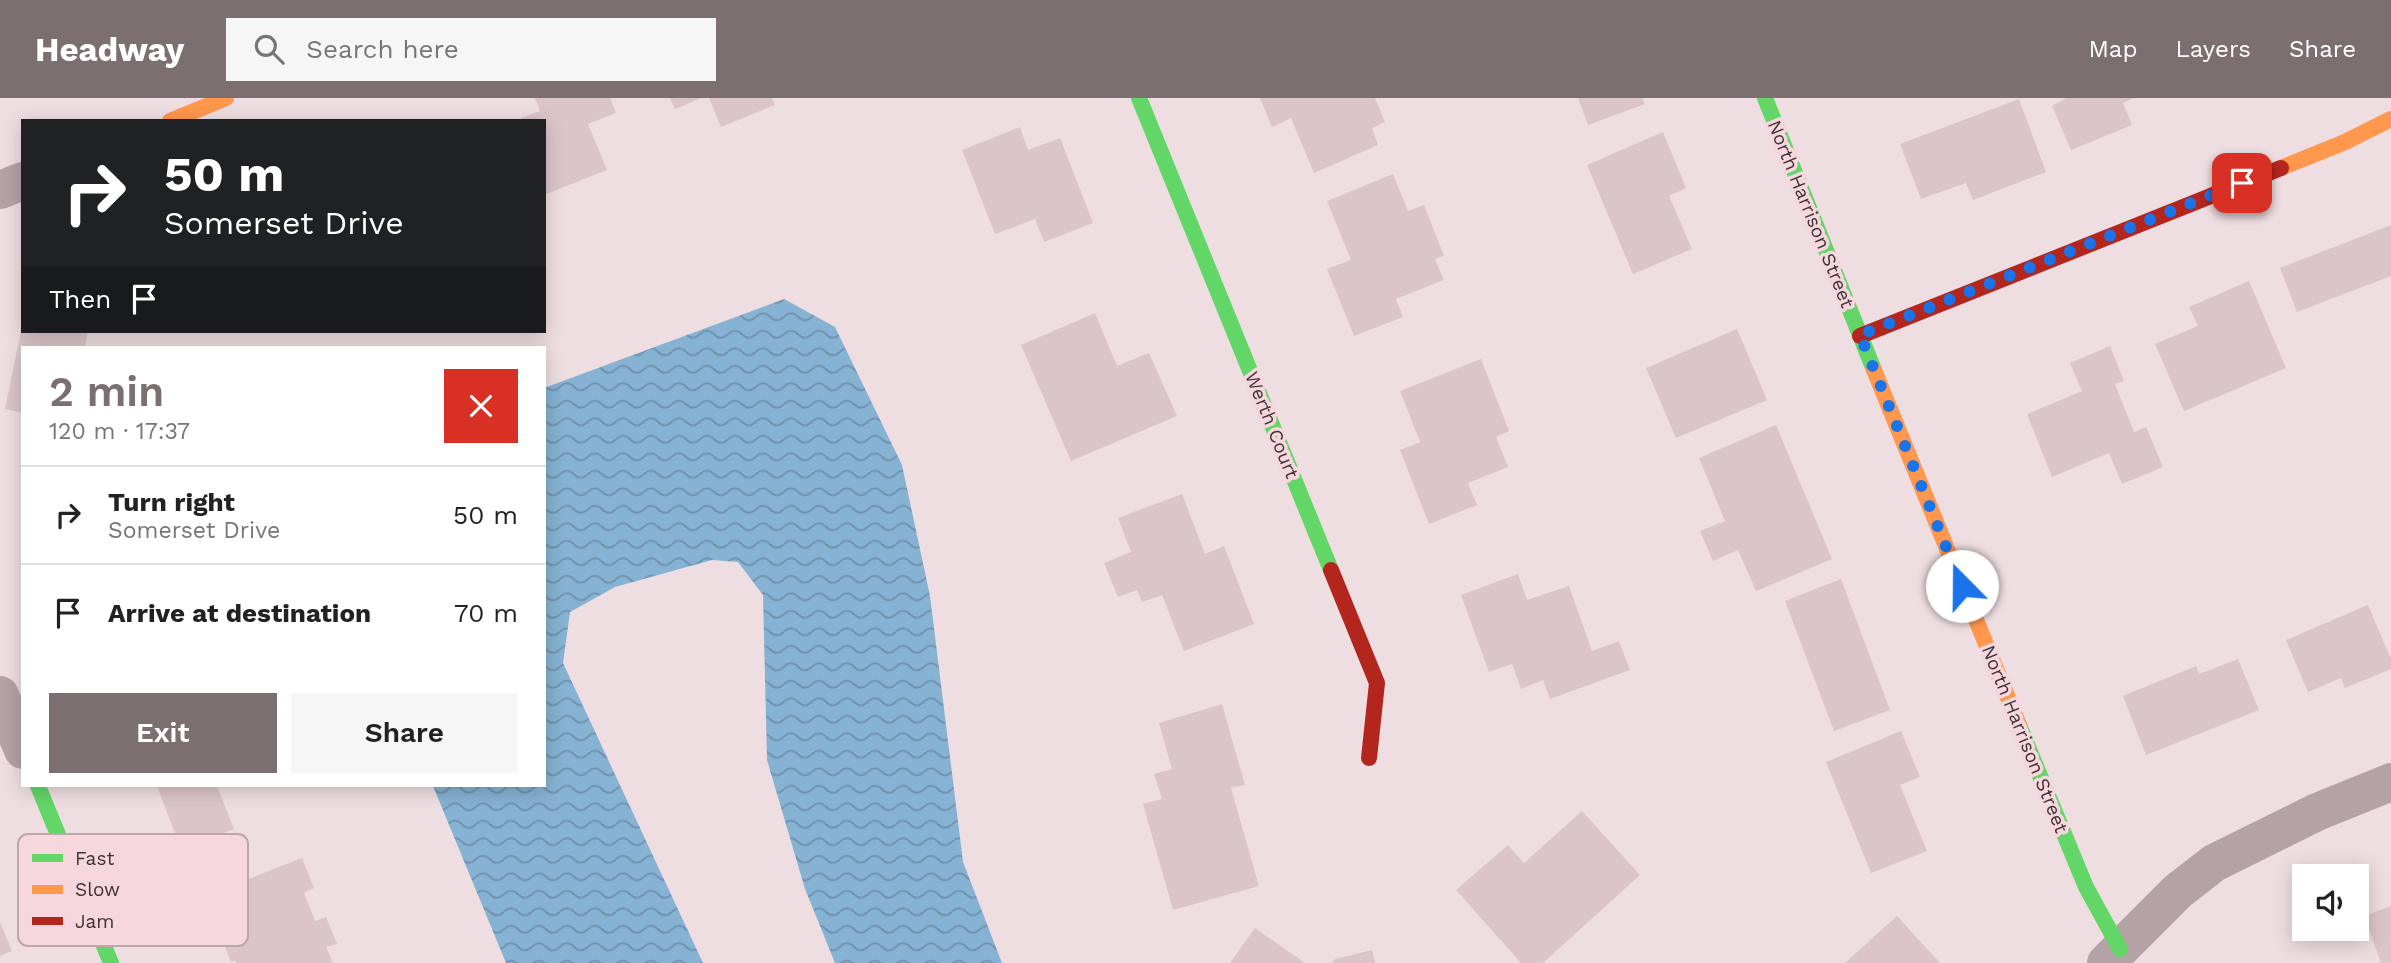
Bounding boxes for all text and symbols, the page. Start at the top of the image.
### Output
search box [226,18,716,81]
text: Headway [35,30,184,69]
icon: search [250,30,288,68]
text: Search here [306,34,459,64]
text: Map [2089,35,2137,63]
text: Layers [2175,35,2251,63]
text: Share [2289,35,2356,63]
street label: North Harrison Street [1763,117,1859,311]
text: 50 m [164,145,284,203]
icon: right [49,147,140,238]
pin [2212,153,2272,213]
icon: arrive [2223,164,2261,202]
text: Somerset Drive [164,204,404,242]
icon: arrive [125,280,163,318]
text: Then [49,284,111,314]
text: 2 min [49,367,164,416]
street label: Werth Court [1240,368,1304,482]
button: close [444,369,518,443]
text: 120 m · 17:37 [49,418,190,445]
text: Turn right [108,487,235,517]
icon: right [49,496,87,534]
text: 50 m [453,500,518,530]
text: Somerset Drive [108,517,280,544]
position arrow [1925,549,1999,623]
icon: arrive [49,594,87,632]
text: Arrive at destination [108,598,371,628]
text: 70 m [454,598,518,628]
street label: North Harrison Street [1977,642,2073,836]
button: Exit [49,693,277,773]
button: Share [291,693,518,773]
legend [18,834,248,946]
text: Fast [75,847,114,870]
map controls [2292,864,2369,941]
button: sound [2292,864,2369,941]
text: Slow [75,878,120,901]
text: Jam [75,910,114,933]

